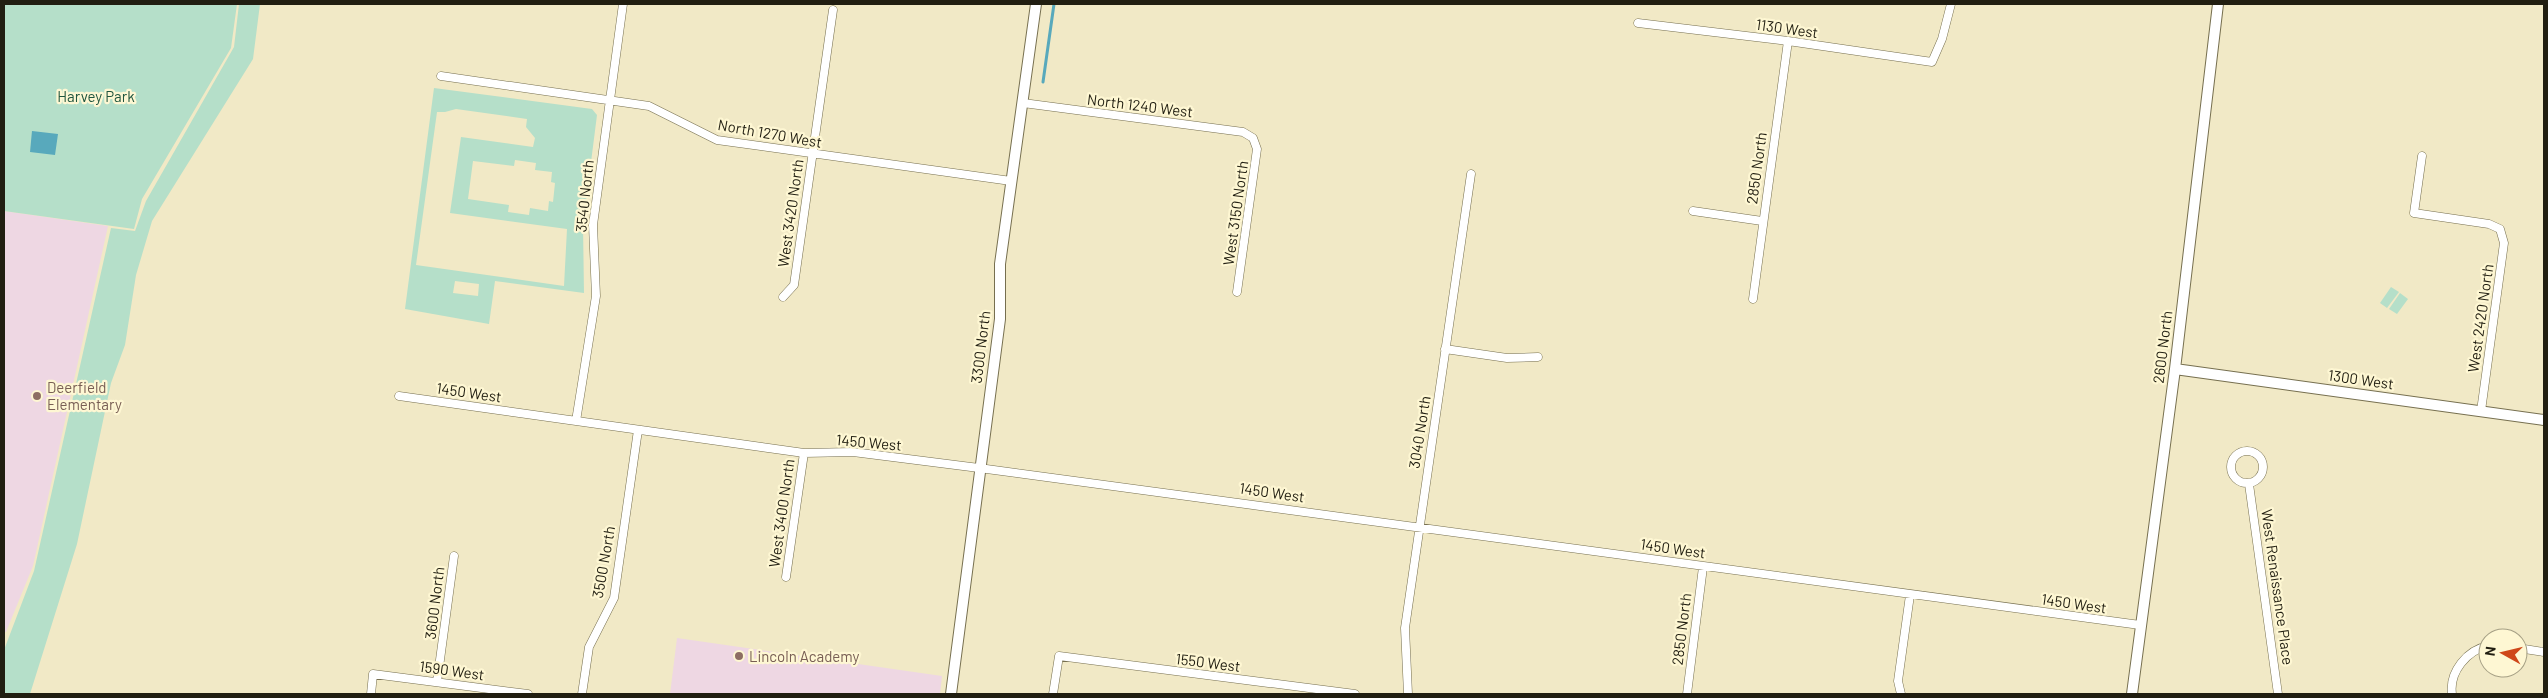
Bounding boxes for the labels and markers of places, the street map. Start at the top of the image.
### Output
place label: Deerfield Elementary [47,378,122,413]
marker: Deerfield Elementary [31,390,43,402]
place label: Lincoln Academy [749,647,860,665]
marker: Lincoln Academy [733,650,745,662]

